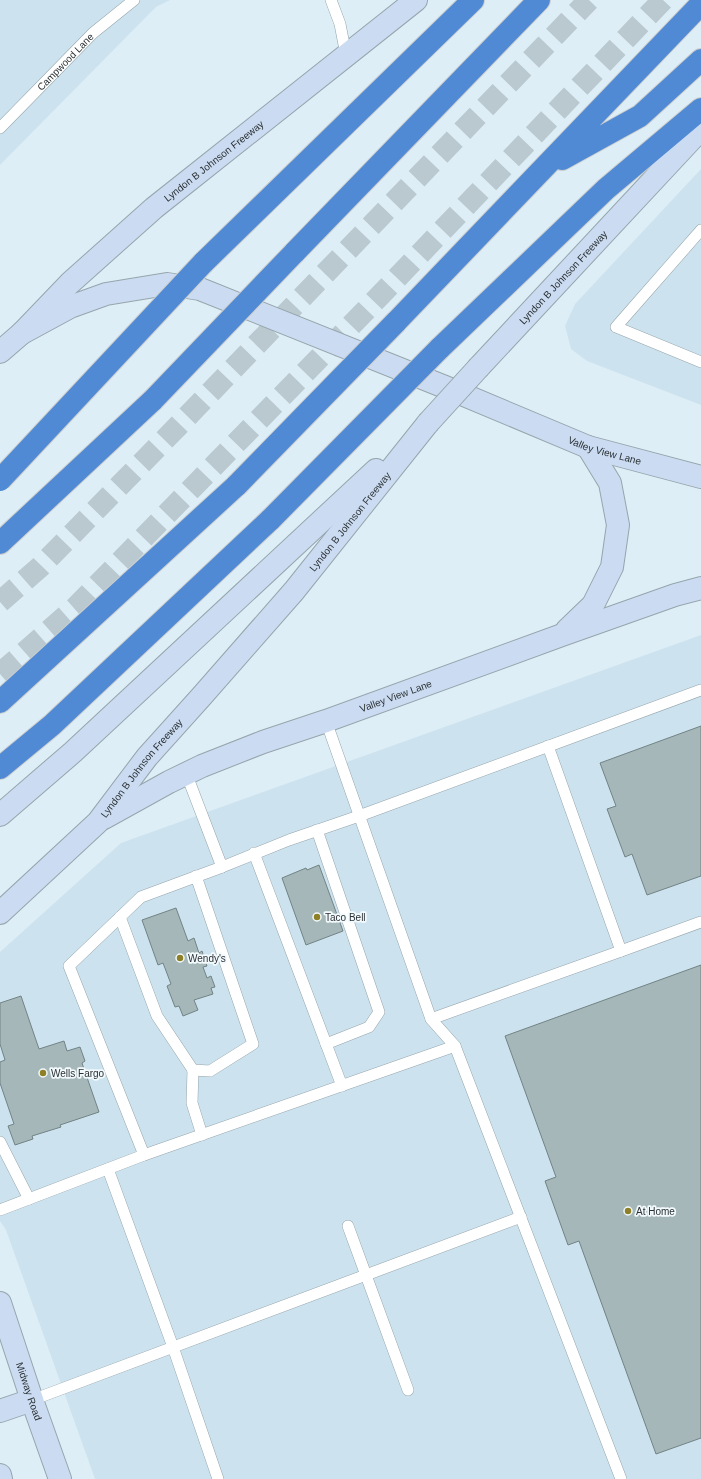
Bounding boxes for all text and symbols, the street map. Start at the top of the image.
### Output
street label: Campwood Lane [35,31,96,93]
street label: Lyndon B Johnson Freeway [162,118,266,204]
street label: Lyndon B Johnson Freeway [517,228,609,326]
street label: Valley View Lane [566,434,643,467]
street label: Lyndon B Johnson Freeway [307,470,393,573]
street label: Valley View Lane [358,678,434,714]
street label: Lyndon B Johnson Freeway [98,717,185,820]
marker: Taco Bell [312,912,322,922]
place label: Taco Bell [325,912,366,923]
marker: Wendy's [175,953,185,963]
place label: Wendy's [188,953,226,964]
marker: Wells Fargo [38,1068,48,1078]
place label: Wells Fargo [51,1068,105,1079]
marker: At Home [623,1206,633,1216]
place label: At Home [636,1206,675,1217]
street label: Midway Road [14,1361,44,1422]

